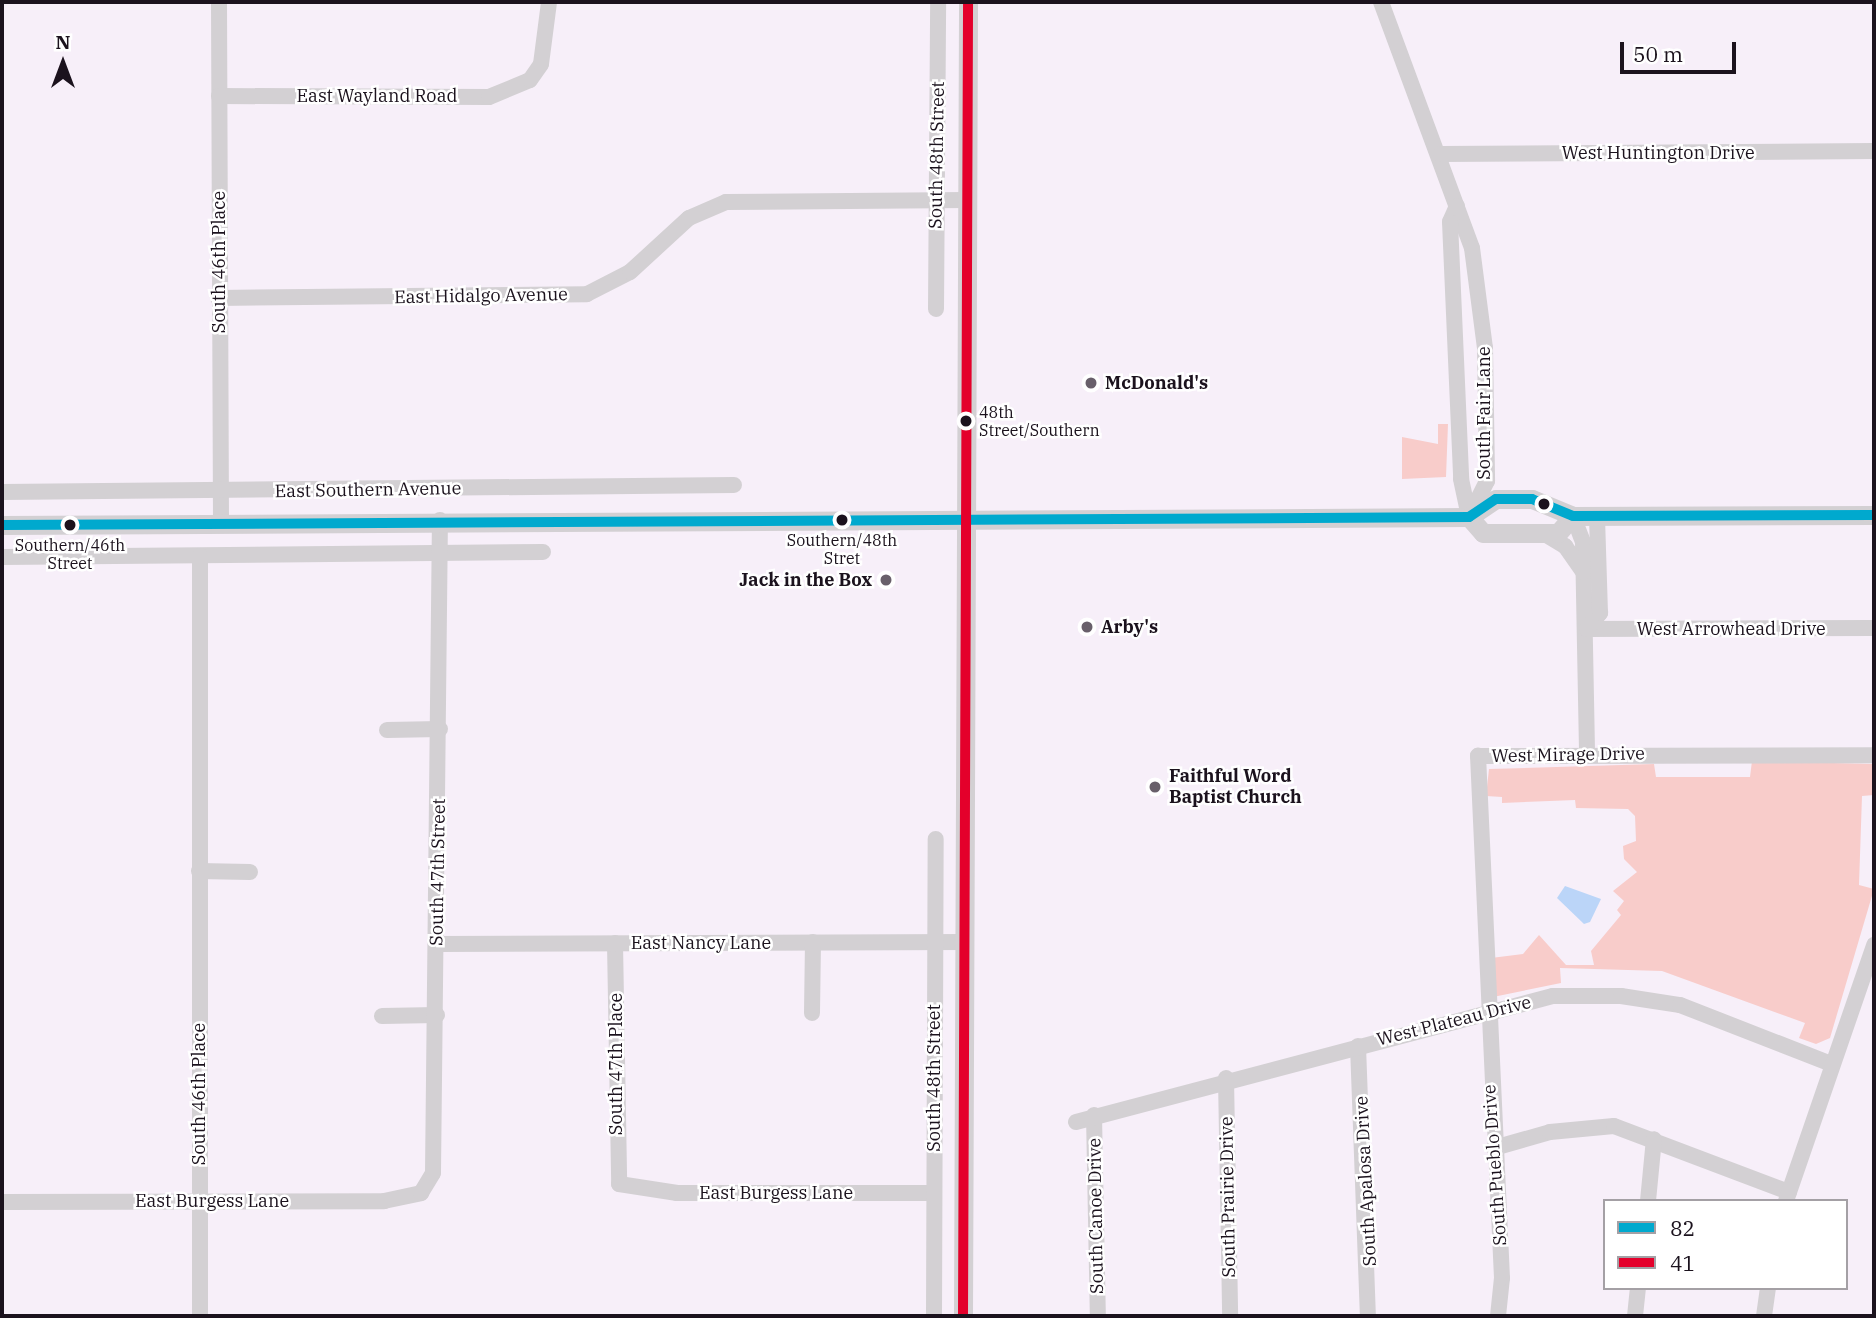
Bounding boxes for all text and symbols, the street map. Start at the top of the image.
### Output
north arrow [28,28,98,98]
scale bar [1624,28,1740,72]
text: N [55,30,71,54]
text: 50 m [1633,40,1683,68]
street label: South 48th Street [925,81,949,229]
street label: East Wayland Road [297,85,457,107]
street label: West Huntington Drive [1561,142,1755,164]
street label: South 46th Place [208,191,230,333]
street label: East Hidalgo Avenue [394,284,568,308]
street label: South Fair Lane [1473,346,1495,480]
place label: McDonald's [1105,372,1208,394]
marker: McDonald's [1083,375,1099,391]
place label: 48th Street/Southern [979,402,1100,440]
marker: 48th Street/Southern [959,414,973,428]
street label: East Southern Avenue [275,478,461,502]
unlabelled marker [1537,497,1551,511]
marker: Southern/48th Stret [835,513,849,527]
marker: Southern/46th Street [63,518,77,532]
place label: Southern/48th Stret [787,530,897,568]
place label: Southern/46th Street [15,535,125,573]
place label: Jack in the Box [739,569,872,591]
marker: Jack in the Box [878,572,894,588]
place label: Arby's [1101,616,1158,638]
street label: West Arrowhead Drive [1636,618,1826,640]
marker: Arby's [1079,619,1095,635]
street label: West Mirage Drive [1491,743,1645,767]
place label: Faithful Word Baptist Church [1169,766,1302,808]
marker: Faithful Word Baptist Church [1147,779,1163,795]
street label: South 47th Street [426,798,450,946]
street label: East Nancy Lane [631,932,771,954]
street label: West Plateau Drive [1375,991,1533,1051]
street label: South 47th Place [605,993,627,1135]
street label: South 48th Street [923,1004,945,1152]
street label: South 46th Place [188,1023,210,1165]
street label: South Pueblo Drive [1479,1084,1511,1246]
street label: South Apalosa Drive [1351,1095,1381,1267]
street label: South Prairie Drive [1216,1116,1240,1278]
street label: South Canoe Drive [1084,1138,1108,1294]
street label: East Burgess Lane [699,1182,853,1204]
street label: East Burgess Lane [135,1190,289,1212]
legend [1603,1199,1848,1290]
text: 82 [1670,1214,1695,1242]
text: 41 [1670,1249,1695,1277]

